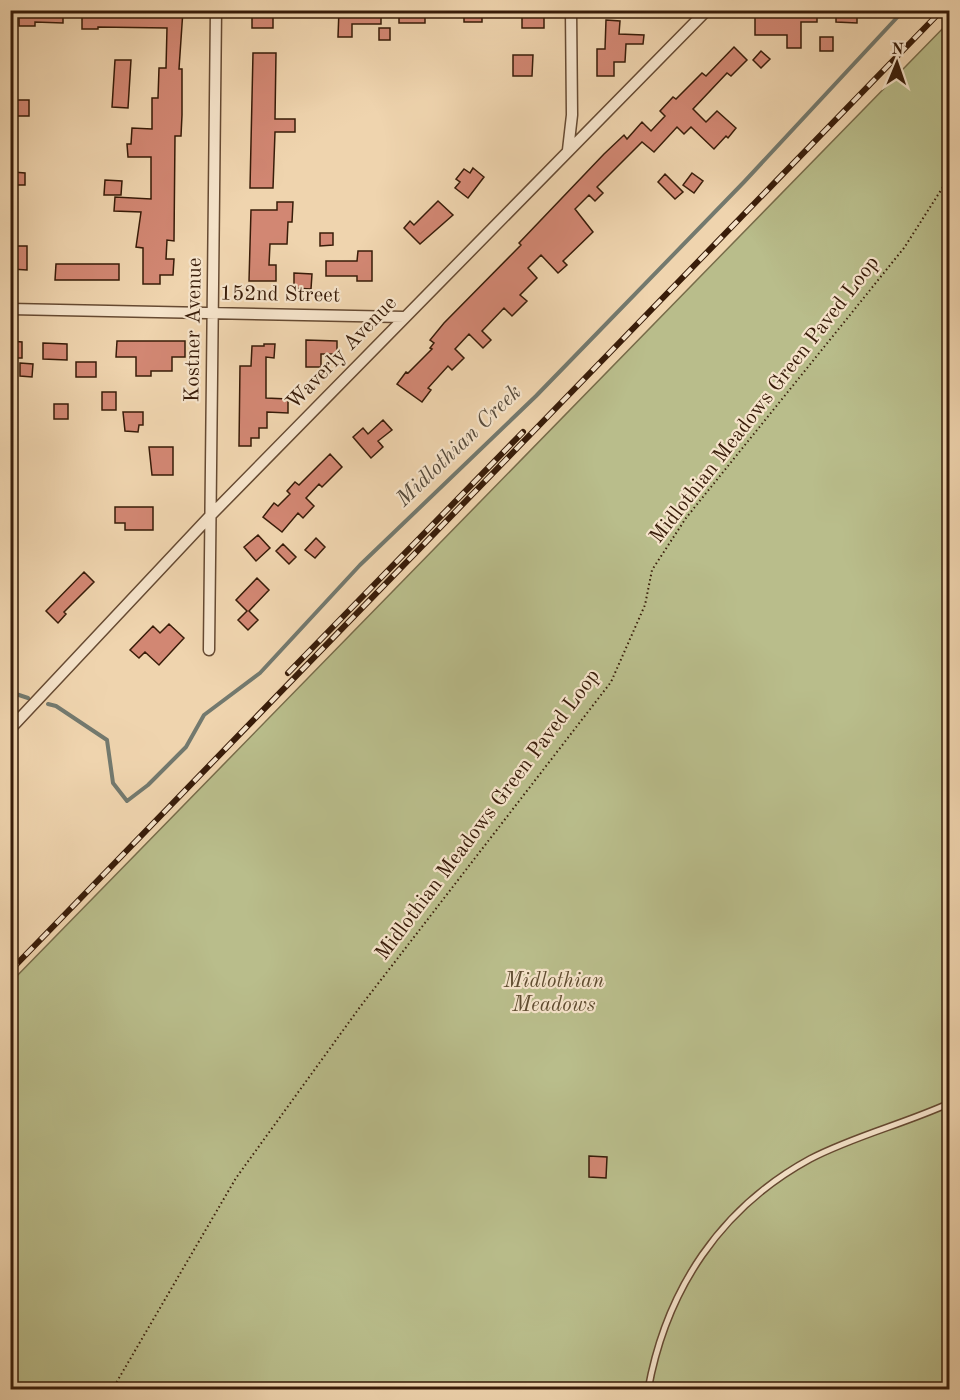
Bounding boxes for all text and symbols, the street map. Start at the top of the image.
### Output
north arrow [867,33,927,93]
text: N [891,42,905,58]
street label: Midlothian Meadows Green Paved Loop [647,252,883,548]
street label: Kostner Avenue [182,257,206,403]
street label: 152nd Street [220,283,340,307]
street label: Waverly Avenue [283,292,401,414]
water label: Midlothian Creek [391,381,526,512]
street label: Midlothian Meadows Green Paved Loop [372,666,604,964]
park label: Midlothian Meadows [503,971,604,1016]

